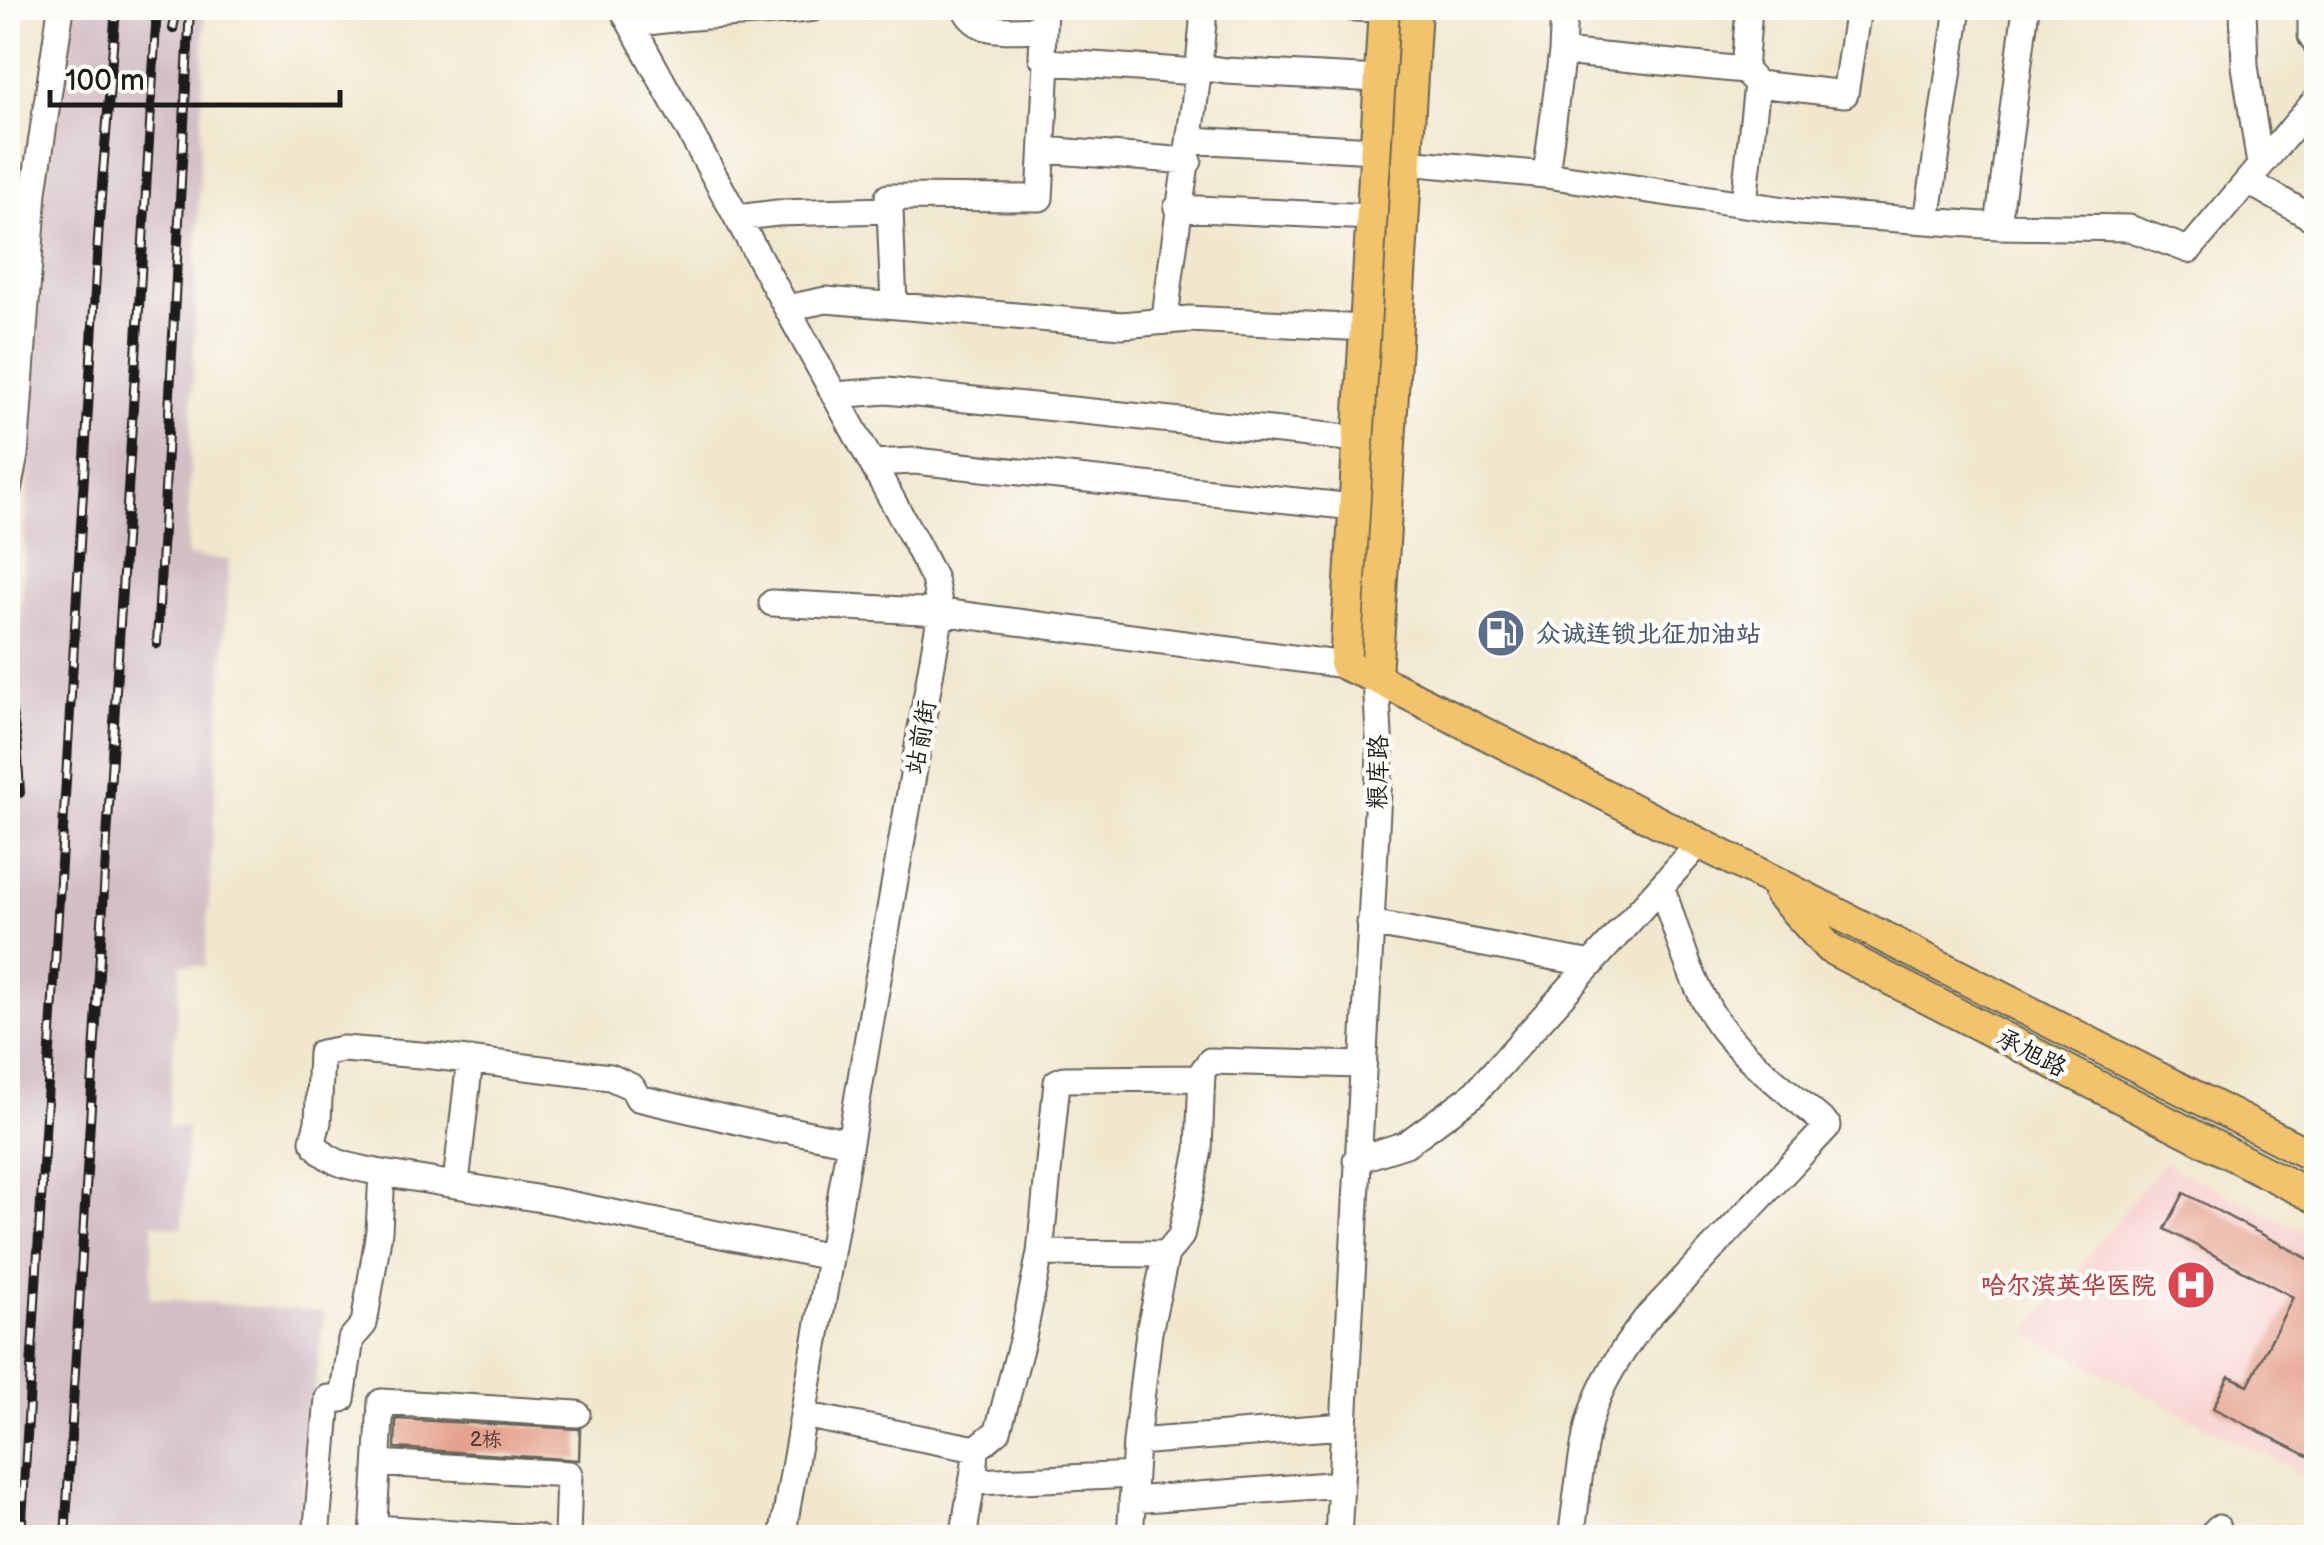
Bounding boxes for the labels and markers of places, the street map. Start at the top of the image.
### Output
fuel station icon: 众诚连锁北征加油站 [1475,607,1527,659]
place label: 众诚连锁北征加油站 [1536,619,1761,650]
hospital icon: 哈尔滨英华医院 [2165,1259,2217,1311]
place label: 哈尔滨英华医院 [1981,1271,2156,1302]

